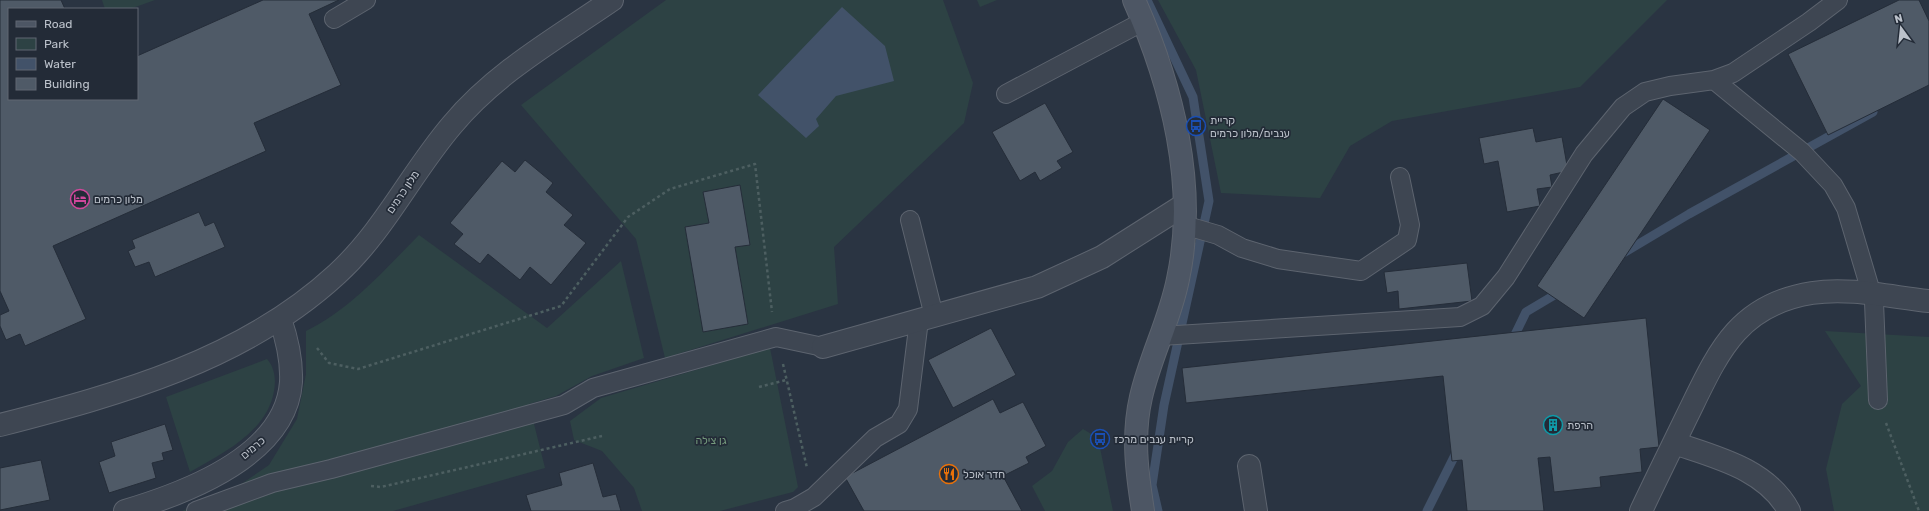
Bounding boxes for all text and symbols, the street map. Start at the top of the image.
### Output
legend [8,8,138,100]
north arrow [1881,8,1921,48]
text: N [1893,11,1904,26]
text: Road [44,17,72,31]
text: Park [44,37,70,51]
text: Water [44,57,76,71]
text: Building [44,77,90,91]
place label: קריית ענבים/מלון כרמים [1210,114,1290,140]
bus stop icon: קריית ענבים/מלון כרמים [1185,115,1207,137]
street label: מלון כרמים [384,168,422,216]
hotel icon: מלון כרמים [69,188,91,210]
place label: מלון כרמים [94,193,143,206]
building icon: הרפת [1542,414,1564,436]
place label: הרפת [1567,419,1593,432]
bus stop icon: קריית ענבים מרכז [1089,428,1111,450]
place label: קריית ענבים מרכז [1114,433,1194,446]
street label: כרמים [238,434,268,462]
park label: גן צילה [695,434,727,447]
restaurant icon: חדר אוכל [938,463,960,485]
place label: חדר אוכל [963,468,1005,481]

